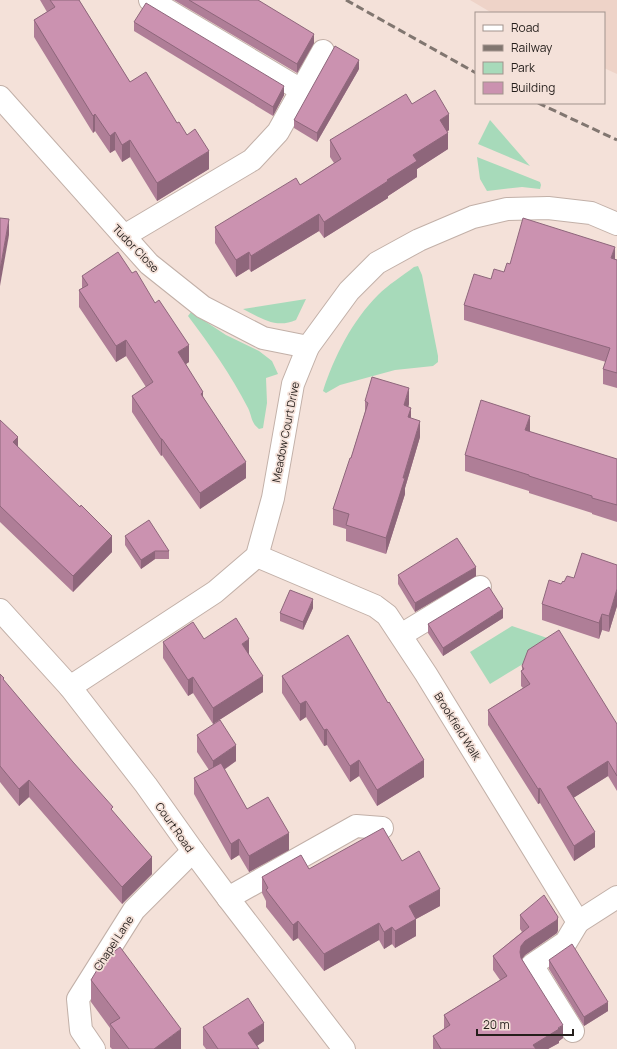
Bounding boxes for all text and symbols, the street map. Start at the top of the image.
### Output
legend [475,12,605,104]
text: Road [511,19,539,36]
text: Railway [511,39,553,56]
text: Park [511,59,536,76]
text: Building [511,79,555,96]
street label: Tudor Close [109,221,163,275]
street label: Meadow Court Drive [268,380,302,484]
street label: Brookfield Walk [431,689,485,763]
street label: Court Road [152,799,198,855]
street label: Chapel Lane [90,912,137,973]
scale bar [477,1011,573,1037]
text: 20 m [483,1016,510,1033]

